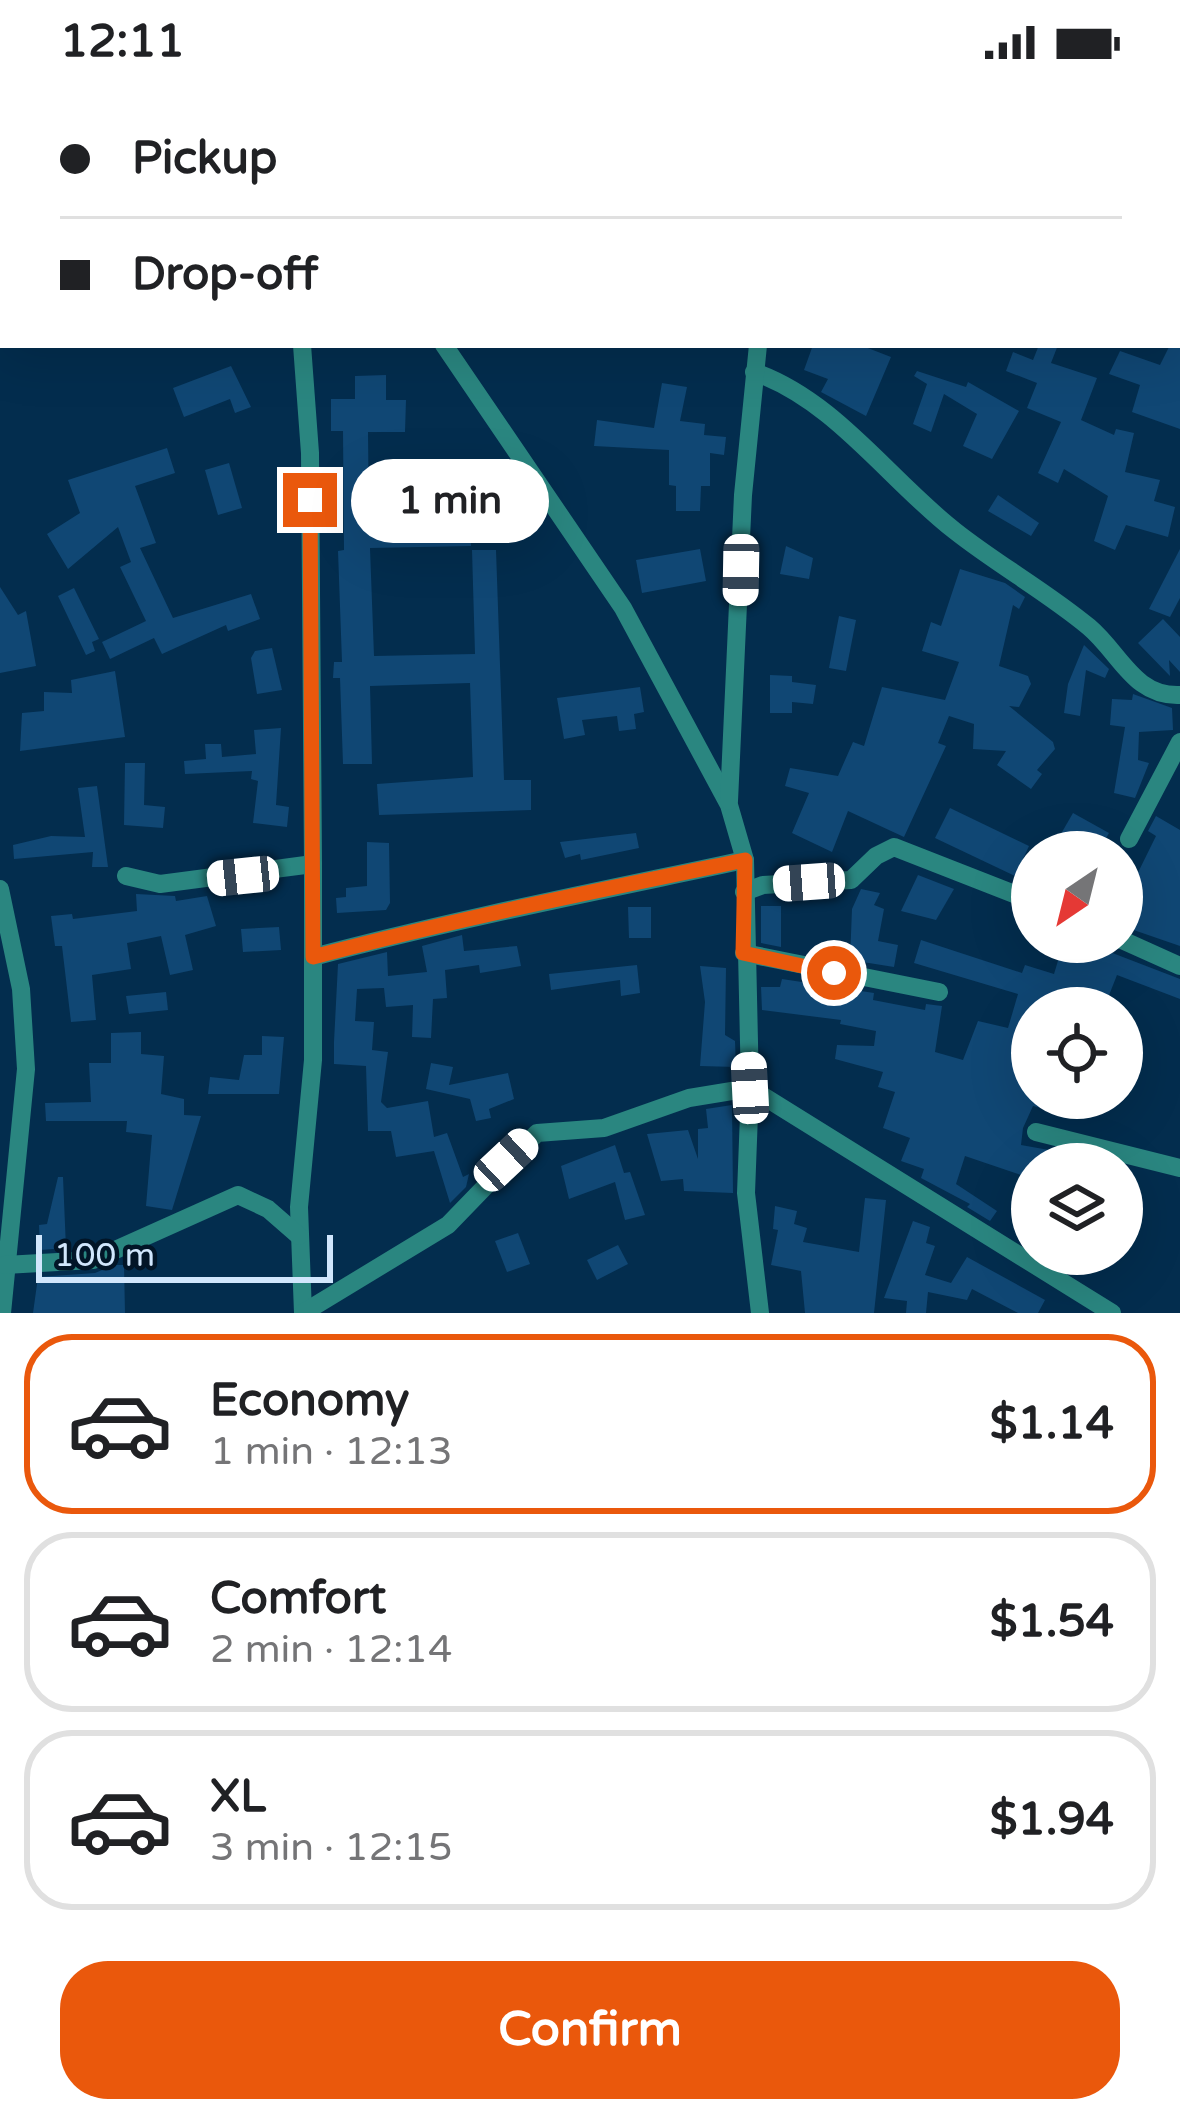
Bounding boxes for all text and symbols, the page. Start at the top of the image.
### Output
text: 12:11 [60,15,185,69]
text: Pickup [132,132,277,186]
text: Drop-off [132,248,318,302]
callout: 1 min [352,458,550,542]
route end [283,473,337,527]
text: 1 min [398,477,502,524]
car [722,534,760,606]
north arrow [1011,831,1143,963]
map controls [1011,831,1143,1275]
car [205,854,281,898]
car [772,862,846,902]
route start [807,946,861,1000]
button: locate [1011,987,1143,1119]
car [730,1051,770,1125]
car [467,1122,545,1198]
button: layers [1011,1143,1143,1275]
scale bar [36,1229,333,1282]
text: 100 m [54,1236,155,1275]
icon: car [66,1370,174,1478]
text: Economy [210,1374,409,1428]
text: $1.14 [990,1397,1114,1451]
text: 1 min · 12:13 [210,1428,452,1475]
icon: car [66,1568,174,1676]
text: Comfort [210,1572,386,1626]
text: $1.54 [990,1595,1114,1649]
text: 2 min · 12:14 [210,1626,452,1673]
icon: car [66,1766,174,1874]
text: XL [210,1770,266,1824]
text: $1.94 [990,1793,1114,1847]
text: 3 min · 12:15 [210,1824,452,1871]
button: Confirm [60,1961,1120,2099]

